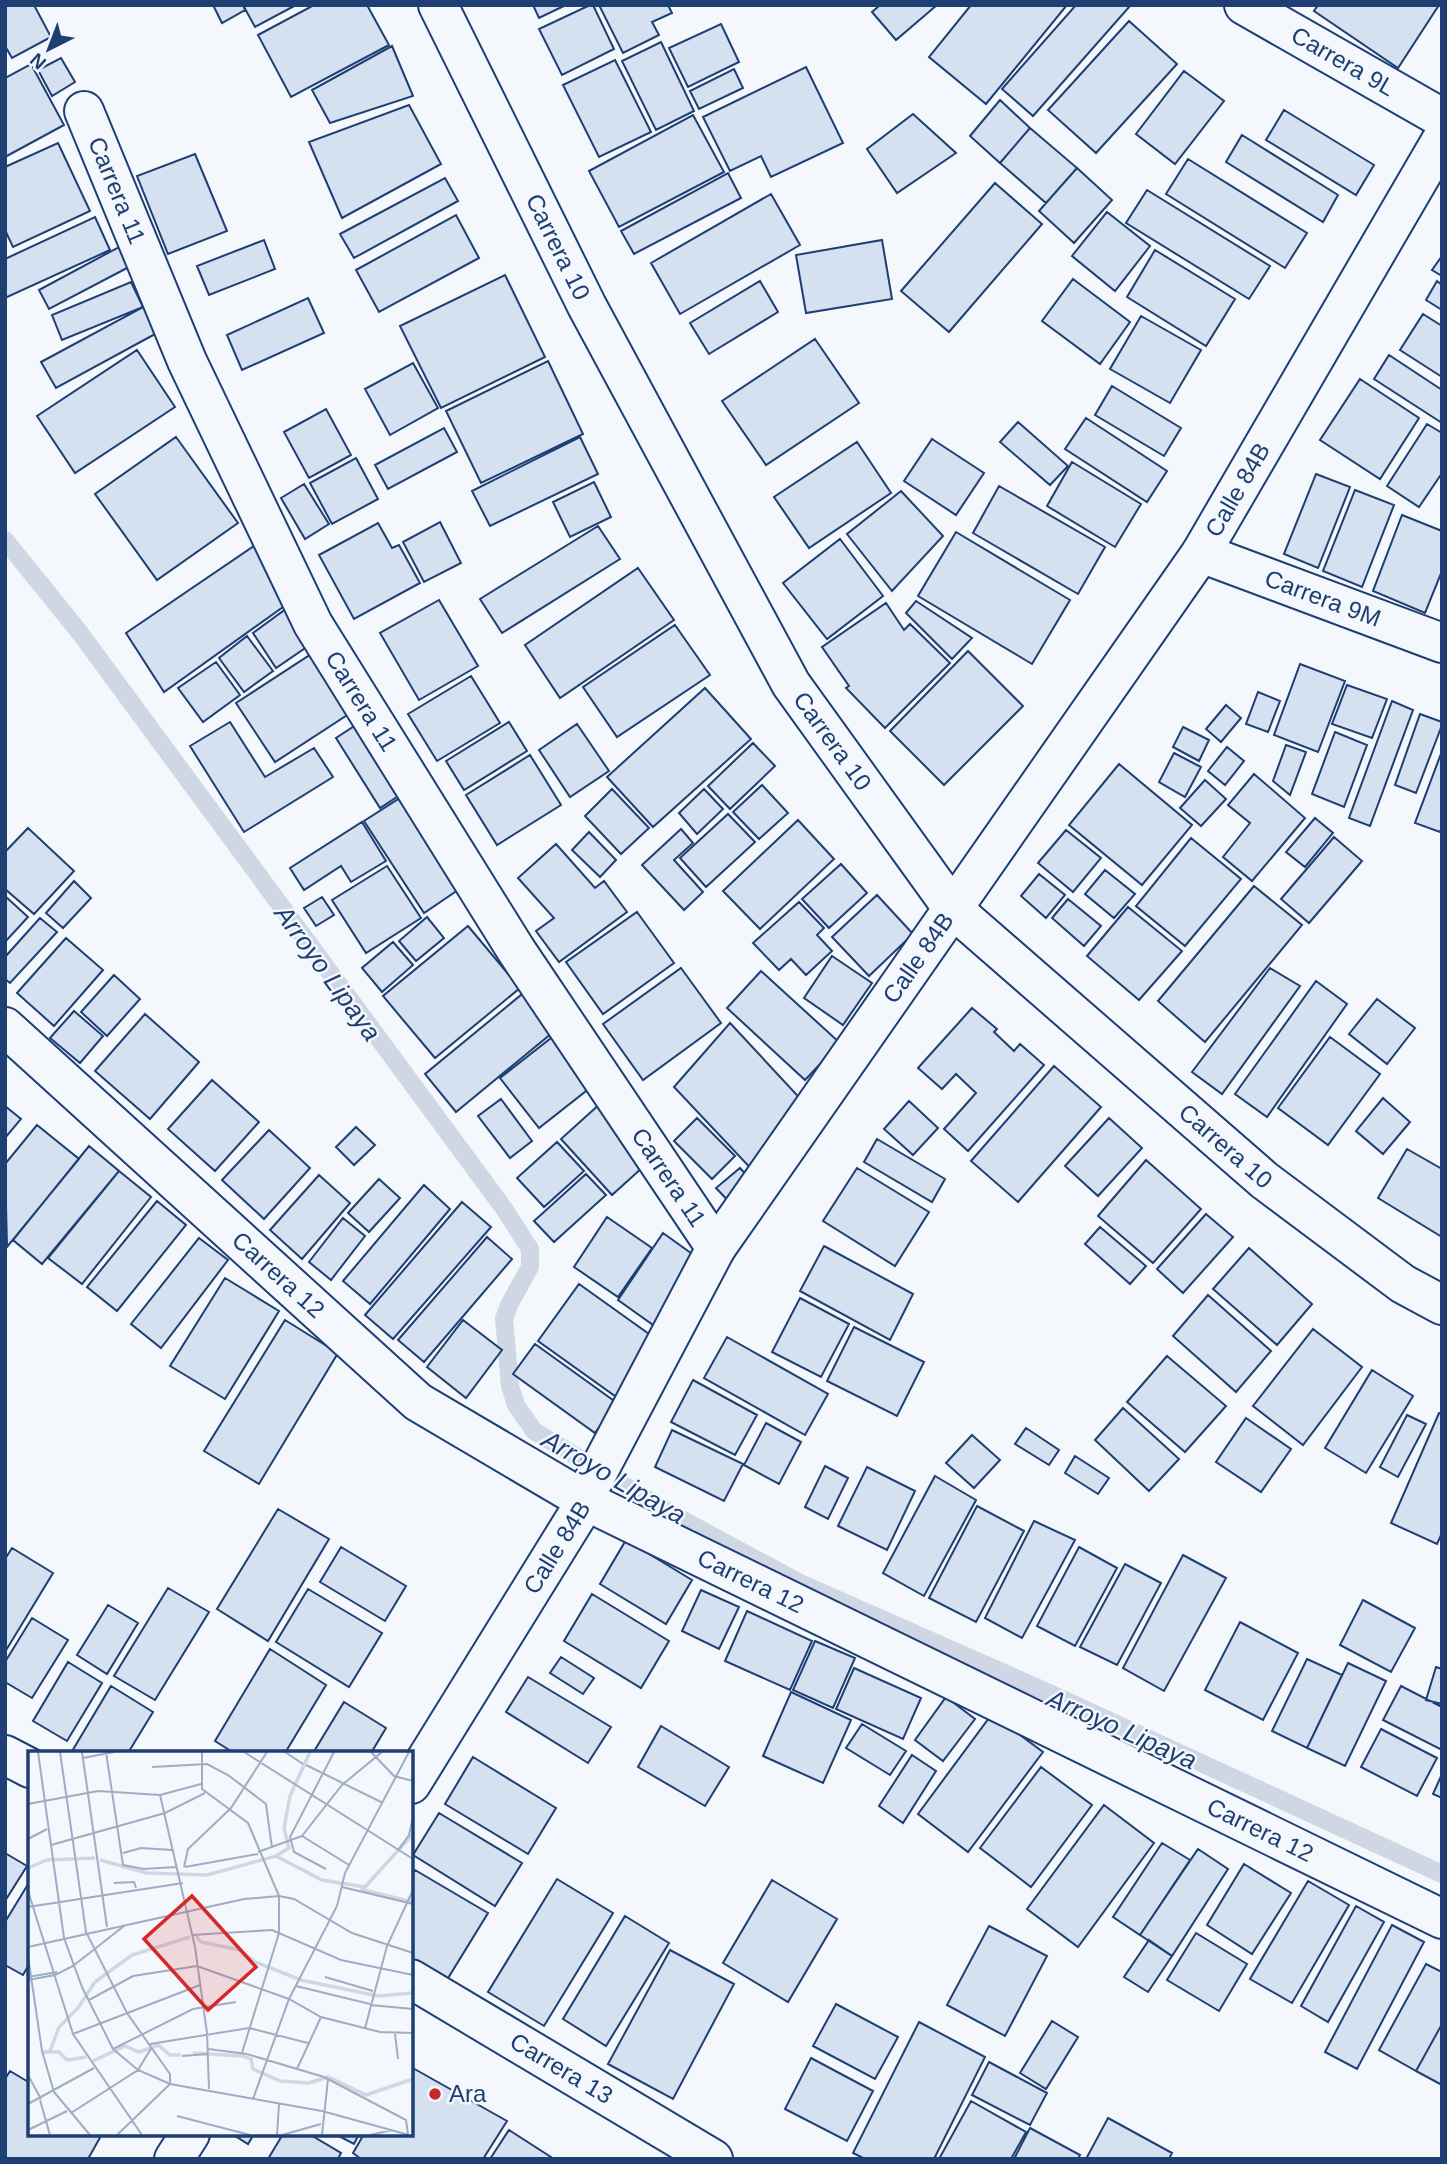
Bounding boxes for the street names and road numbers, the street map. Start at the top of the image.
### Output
street label: Carrera 9L [1287,21,1400,101]
street label: Carrera 11 [83,133,151,248]
street label: Carrera 10 [521,189,596,304]
street label: Calle 84B [1199,438,1275,541]
street label: Carrera 9M [1261,564,1385,632]
street label: Carrera 11 [320,646,403,756]
street label: Carrera 10 [788,687,877,795]
street label: Calle 84B [877,907,959,1008]
street label: Carrera 10 [1174,1098,1278,1194]
street label: Carrera 11 [626,1123,712,1232]
street label: Carrera 12 [227,1226,330,1323]
street label: Calle 84B [518,1496,596,1599]
street label: Carrera 12 [693,1544,808,1618]
street label: Carrera 12 [1203,1792,1318,1867]
street label: Carrera 13 [505,2027,618,2109]

